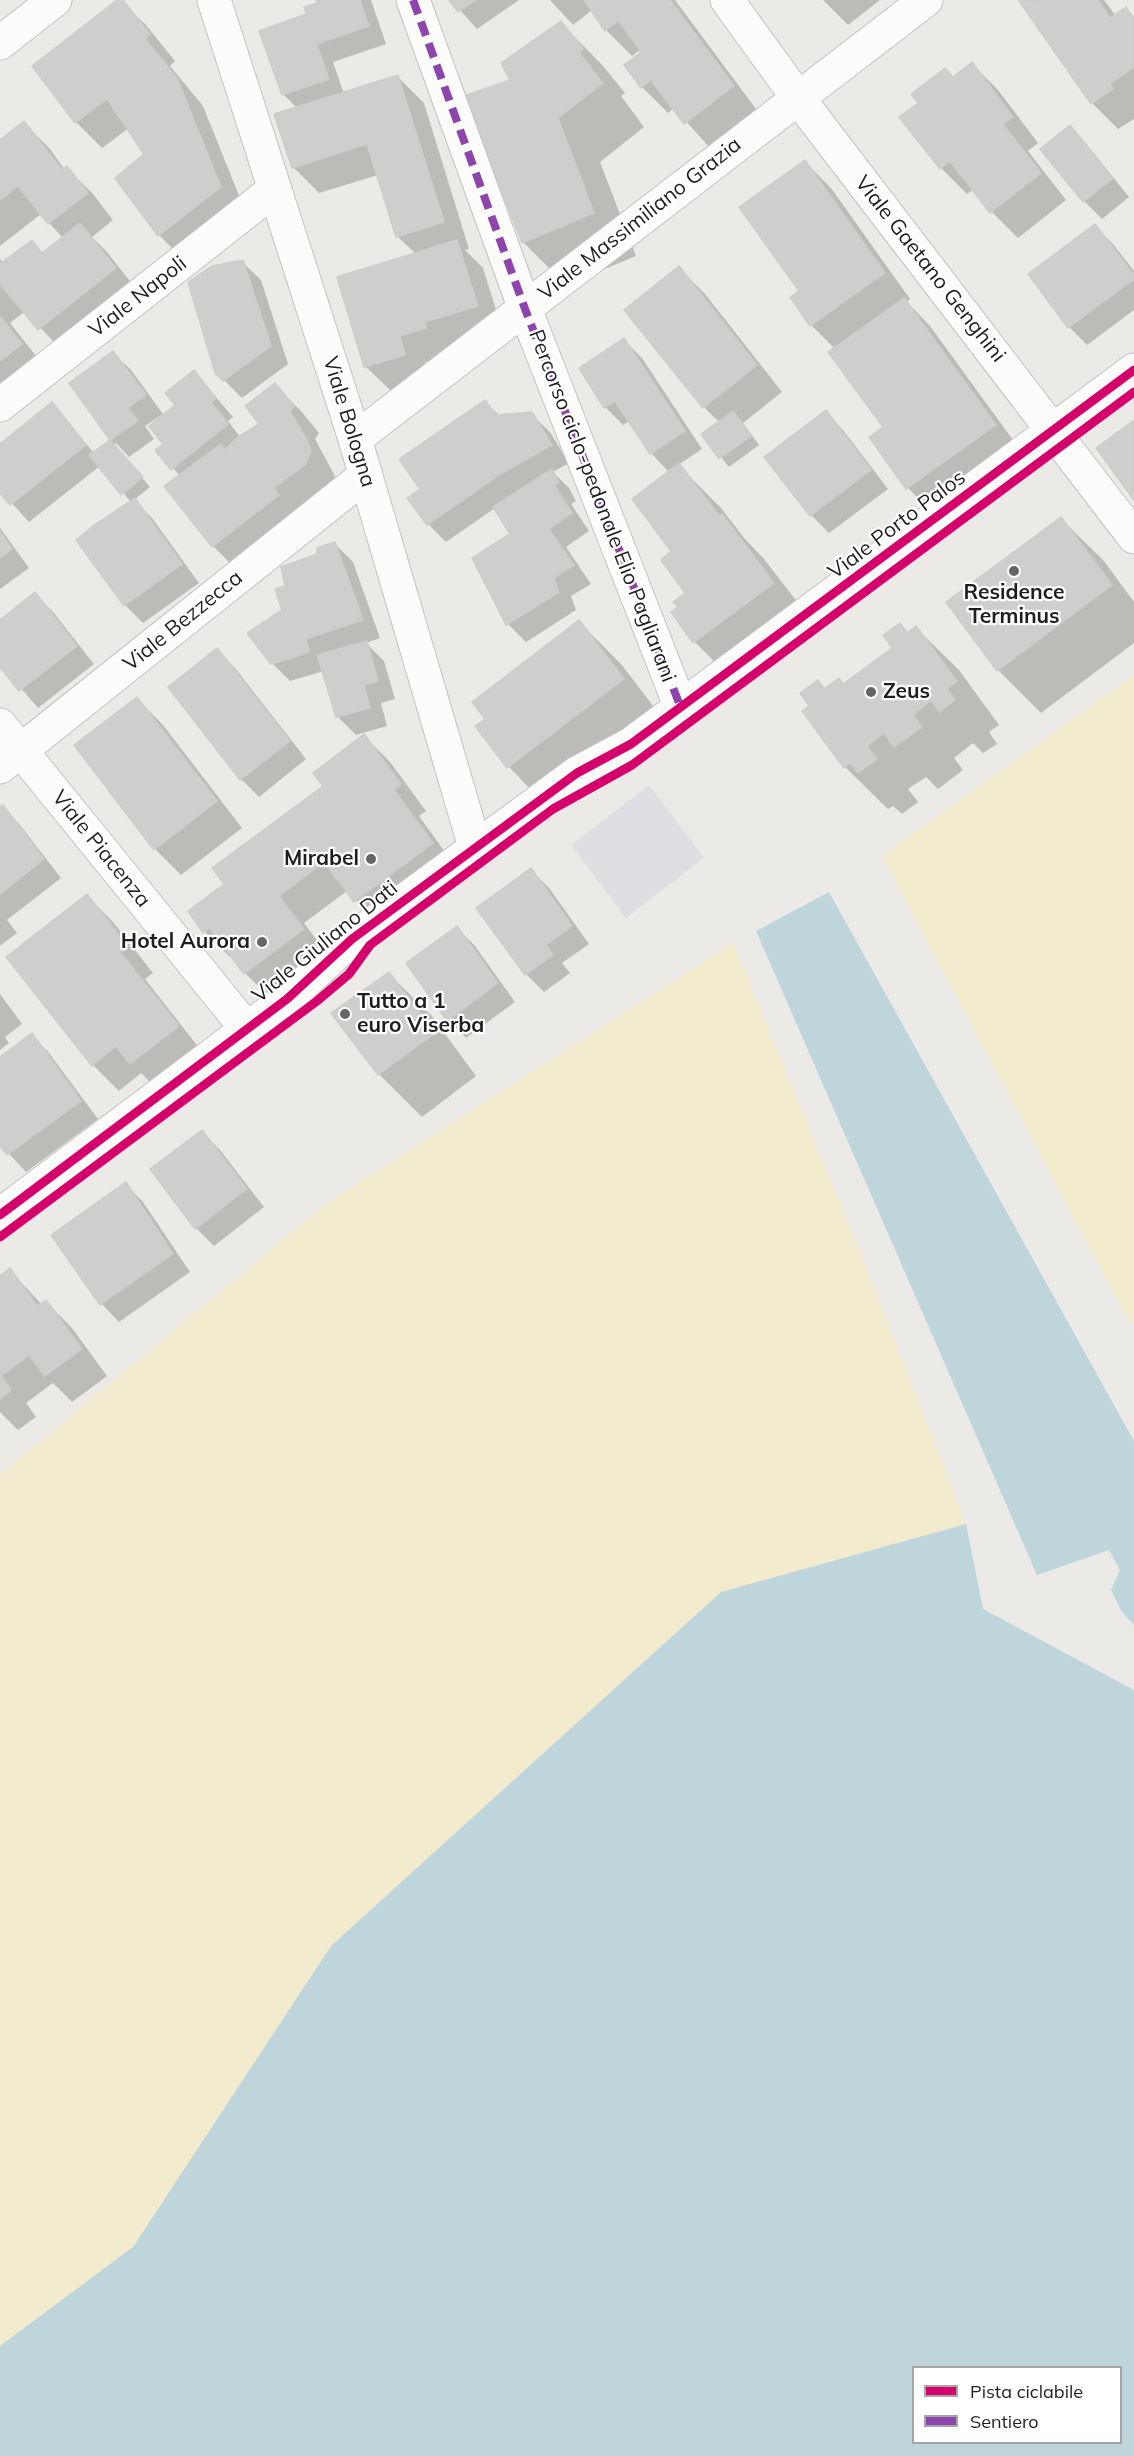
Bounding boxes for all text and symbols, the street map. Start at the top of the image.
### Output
street label: Viale Massimiliano Grazia [534,132,746,306]
street label: Viale Gaetano Genghini [849,171,1011,367]
street label: Viale Napoli [84,251,192,343]
street label: Percorso ciclo-pedonale Elio Pagliarani [523,326,681,686]
street label: Viale Bologna [317,354,381,490]
street label: Viale Porto Palos [823,465,971,585]
marker: Residence Terminus [1007,564,1021,578]
street label: Viale Bezzecca [118,565,248,677]
place label: Residence Terminus [963,580,1065,630]
place label: Zeus [883,679,930,705]
marker: Zeus [864,685,878,699]
street label: Viale Piacenza [46,786,156,912]
place label: Mirabel [284,846,359,872]
marker: Mirabel [364,852,378,866]
street label: Viale Giuliano Dati [247,876,403,1008]
place label: Hotel Aurora [121,929,250,955]
marker: Hotel Aurora [255,935,269,949]
place label: Tutto a 1 euro Viserba [357,989,484,1039]
marker: Tutto a 1 euro Viserba [338,1007,352,1021]
legend [912,2366,1122,2444]
text: Pista ciclabile [970,2380,1083,2403]
text: Sentiero [970,2410,1039,2433]

